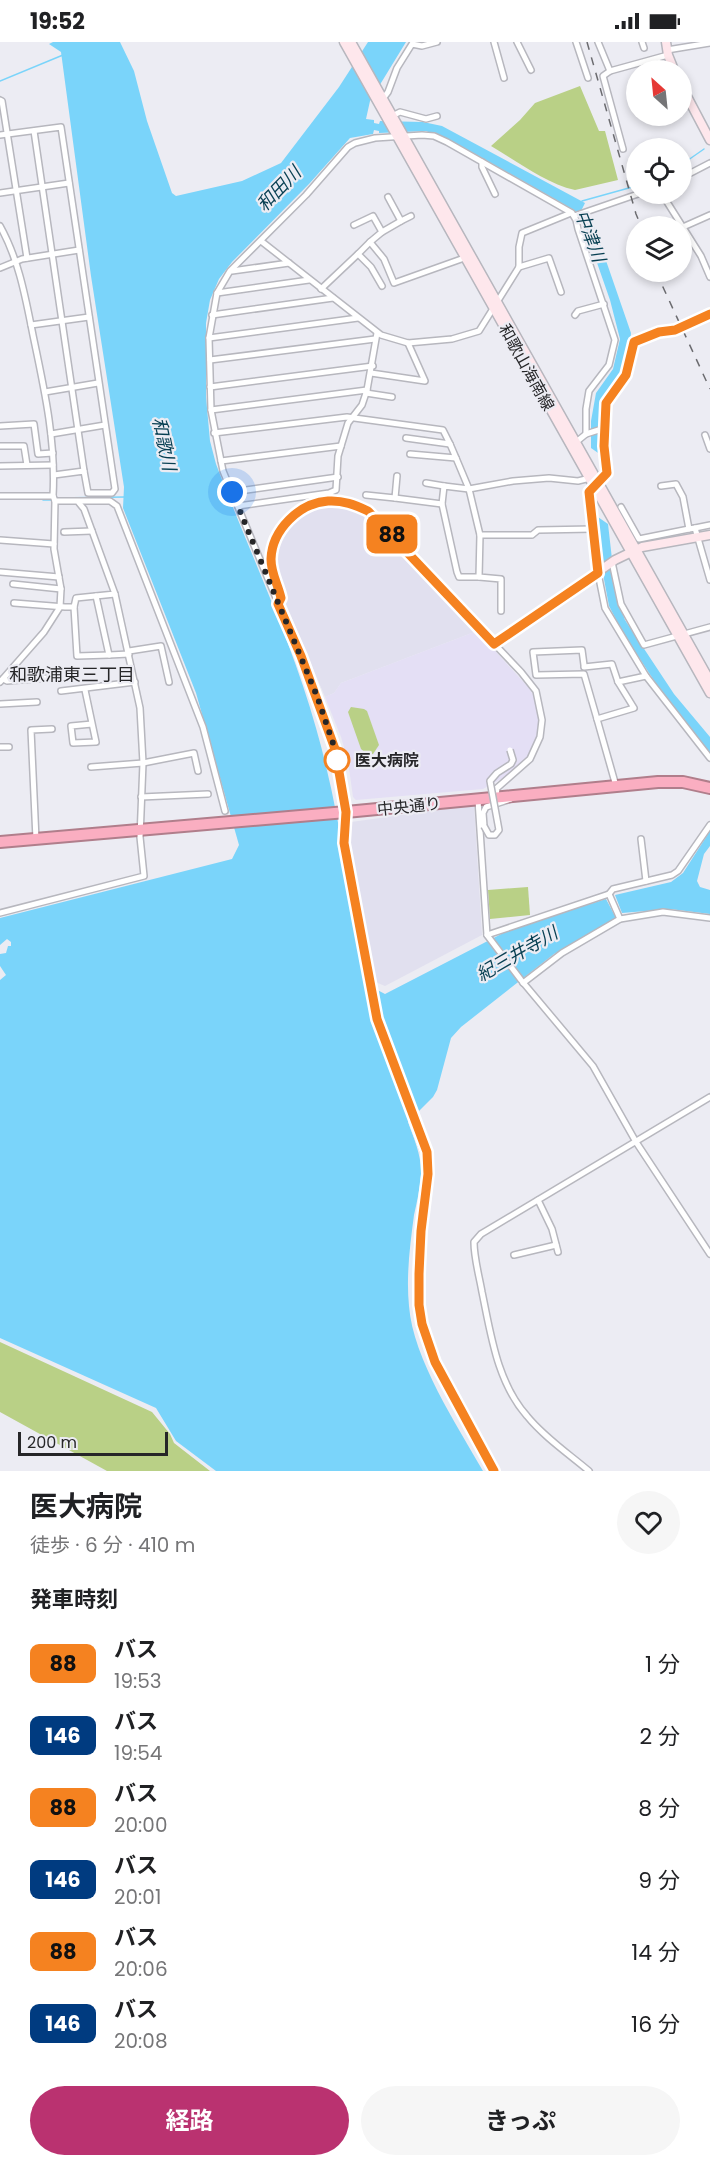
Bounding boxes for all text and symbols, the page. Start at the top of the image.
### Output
text: 19:52 [30,6,85,37]
north arrow [626,60,692,126]
map controls [626,60,692,282]
button: locate [626,138,692,204]
water label: 和田川 [251,159,308,217]
water label: 中津川 [569,206,613,267]
button: layers [626,216,692,282]
street label: 和歌山海南線 [493,320,560,415]
water label: 和歌川 [147,415,183,475]
your location [217,477,247,507]
line badge: 88 [365,514,419,554]
text: 88 [378,520,406,549]
district label: 和歌浦東三丁目 [9,662,135,687]
marker: 医大病院 [324,747,350,773]
place label: 医大病院 [355,749,419,772]
street label: 中央通り [376,792,442,821]
water label: 紀三井寺川 [472,919,564,987]
scale bar [18,1429,168,1456]
text: 200 m [27,1431,77,1454]
text: 医大病院 [30,1487,142,1526]
button: heart [617,1491,680,1554]
text: 徒歩 · 6 分 · 410 m [30,1531,195,1559]
text: 発車時刻 [30,1584,118,1615]
text: バス [114,1634,158,1665]
text: 88 [49,1649,77,1678]
text: 1 分 [645,1649,680,1680]
text: 19:53 [114,1667,162,1695]
text: バス [114,1706,158,1737]
text: 146 [45,1721,81,1750]
text: 2 分 [639,1721,680,1752]
text: 19:54 [114,1739,162,1767]
text: バス [114,1778,158,1809]
text: 88 [49,1793,77,1822]
text: 8 分 [638,1793,680,1824]
text: 20:00 [114,1811,167,1839]
text: バス [114,1850,158,1881]
text: 146 [45,1865,81,1894]
text: 9 分 [638,1865,680,1896]
text: 20:01 [114,1883,161,1911]
text: バス [114,1922,158,1953]
text: 88 [49,1937,77,1966]
text: 14 分 [631,1937,680,1968]
text: 20:06 [114,1955,168,1983]
text: バス [114,1994,158,2025]
text: 146 [45,2009,81,2038]
text: 16 分 [631,2009,680,2040]
text: 20:08 [114,2027,168,2055]
button: 経路 [30,2086,349,2155]
button: きっぷ [361,2086,680,2155]

